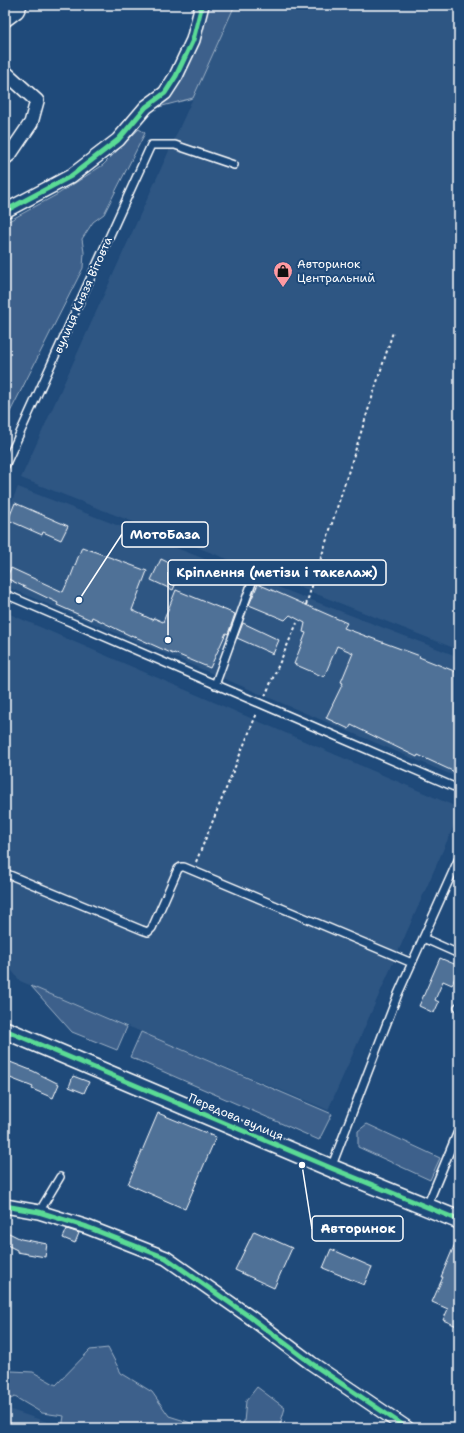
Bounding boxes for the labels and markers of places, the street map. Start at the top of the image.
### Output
place label: Авторинок Центральний [297,256,375,286]
shop icon: Авторинок Центральний [272,260,294,288]
callout: МотоБаза [122,522,208,547]
callout: Кріплення (метізи і такелаж) [168,560,386,585]
callout: Авторинок [312,1216,403,1241]

